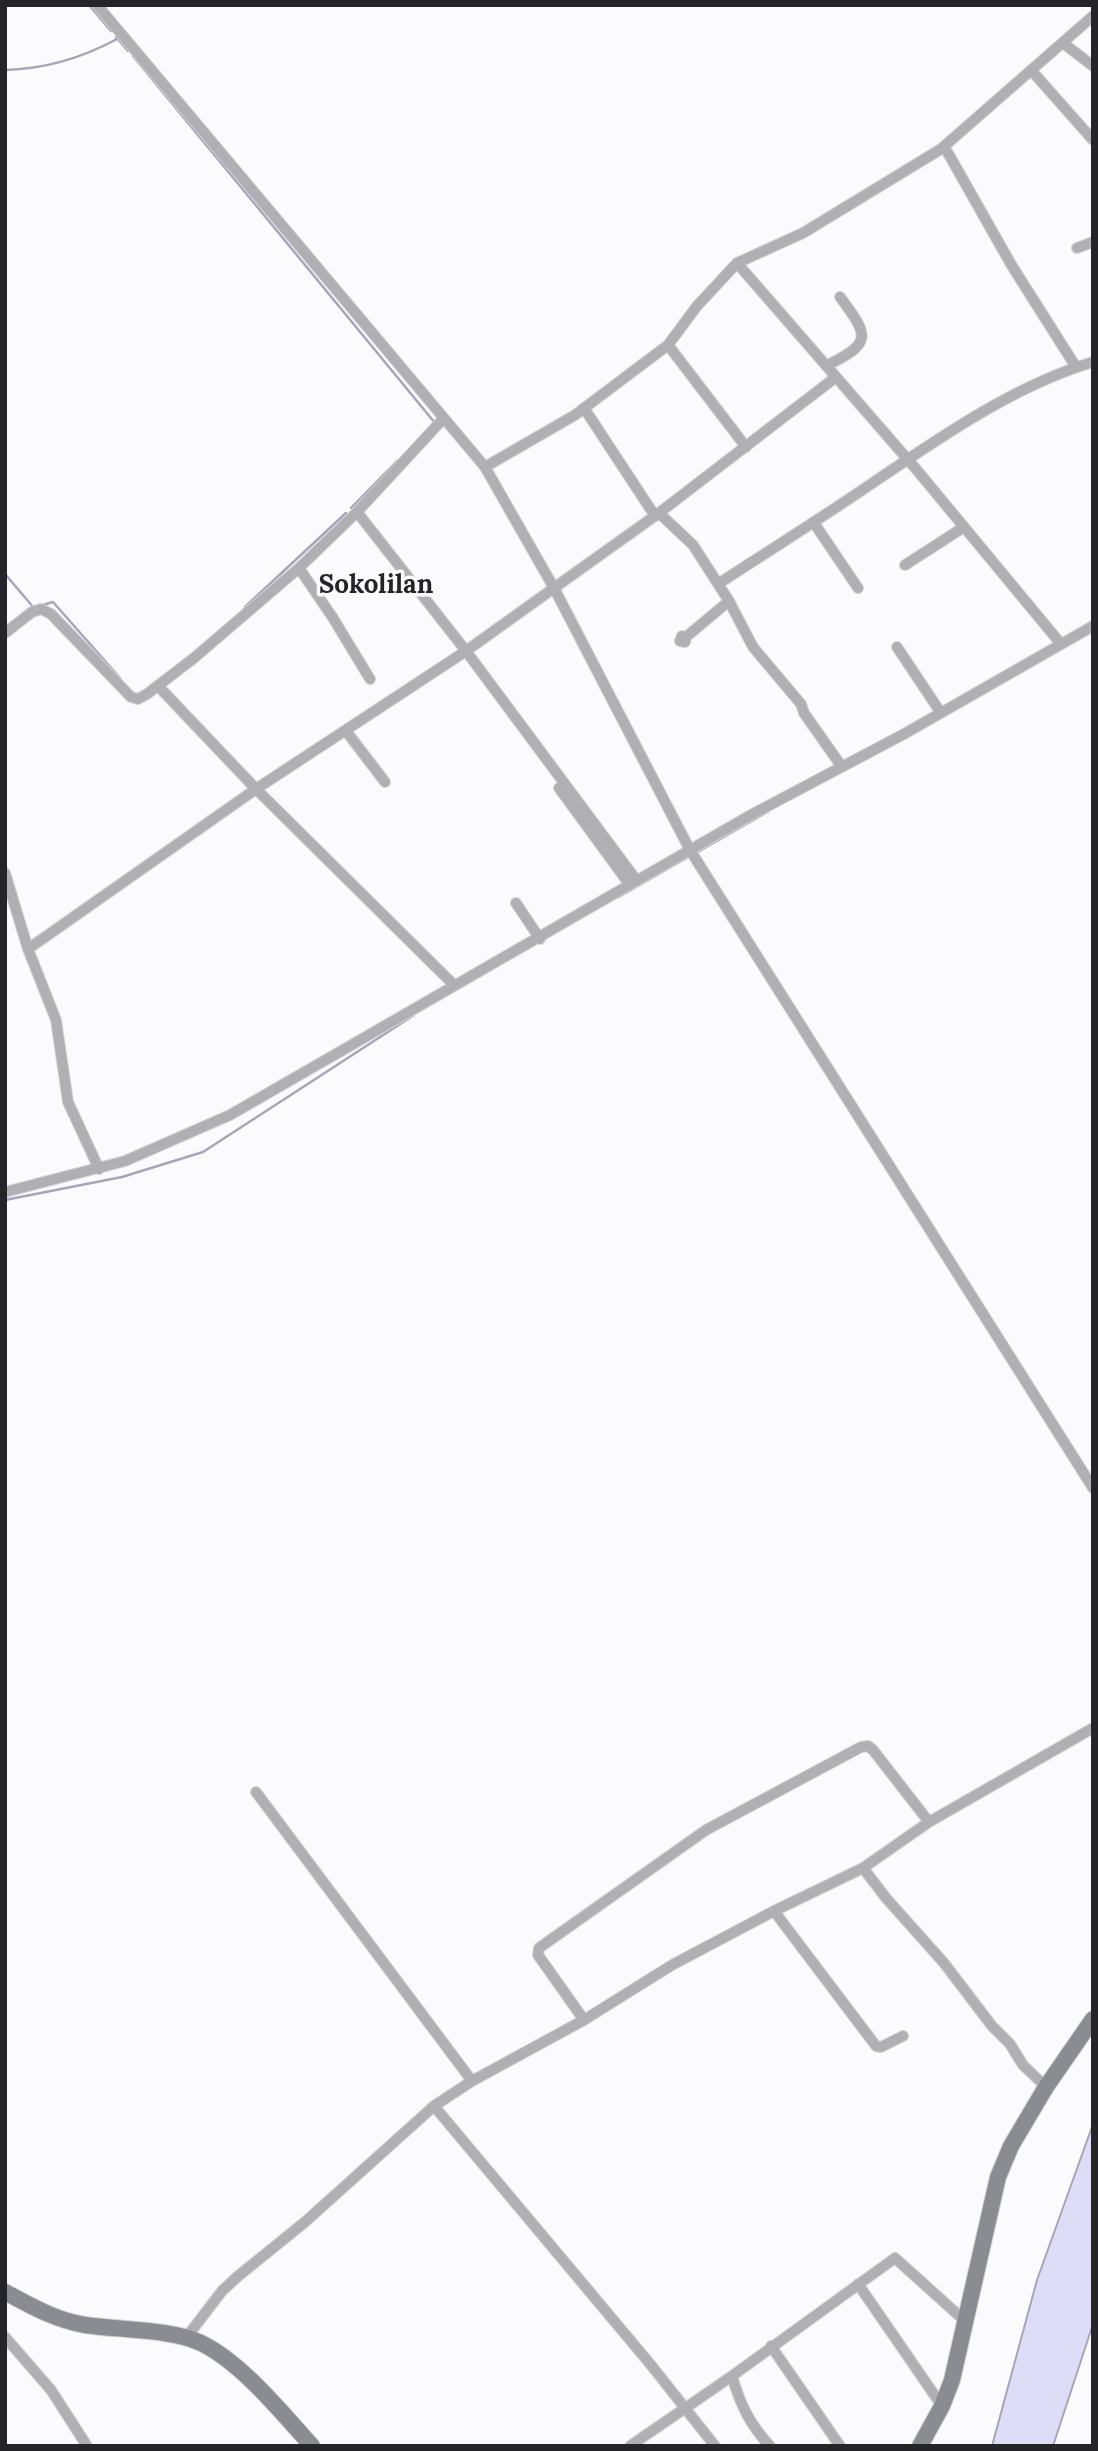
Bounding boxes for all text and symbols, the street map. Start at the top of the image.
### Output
district label: Sokolilan [319,570,433,602]

